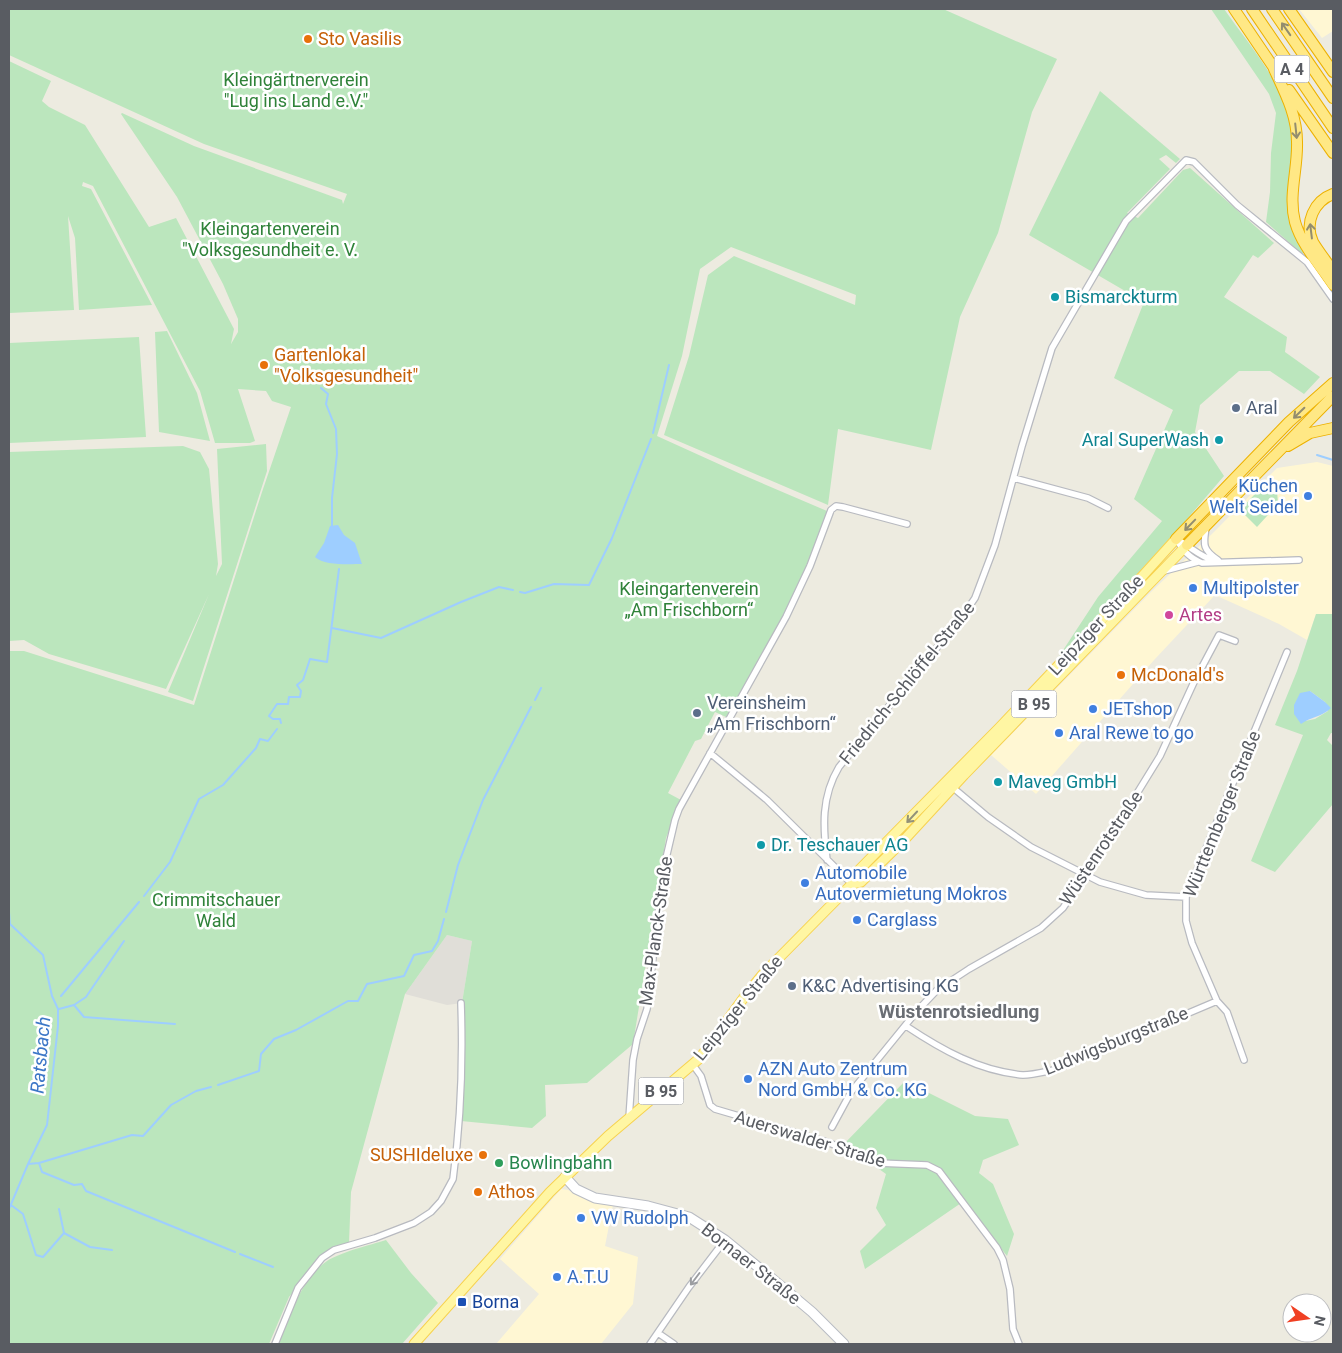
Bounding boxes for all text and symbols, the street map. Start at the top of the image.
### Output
one-way arrow [1281,22,1291,36]
place label: Sto Vasilis [318,28,402,49]
marker: Sto Vasilis [302,33,314,45]
road number: A 4 [1274,56,1310,82]
park label: Kleingärtnerverein "Lug ins Land e.V." [223,69,369,111]
one-way arrow [1291,123,1301,139]
park label: Kleingartenverein "Volksgesundheit e. V. [182,218,358,260]
one-way arrow [1306,223,1316,239]
place label: Bismarckturm [1065,286,1178,307]
marker: Bismarckturm [1049,291,1061,303]
place label: Gartenlokal "Volksgesundheit" [274,344,418,386]
marker: Gartenlokal "Volksgesundheit" [258,359,270,371]
place label: Aral [1246,397,1278,418]
marker: Aral [1230,402,1242,414]
one-way arrow [1293,407,1305,419]
place label: Aral SuperWash [1082,429,1209,450]
marker: Aral SuperWash [1213,434,1225,446]
place label: Küchen Welt Seidel [1209,475,1298,517]
marker: Küchen Welt Seidel [1302,490,1314,502]
one-way arrow [1184,518,1196,531]
street label: Leipziger Straße [1044,570,1147,679]
place label: Multipolster [1203,577,1299,598]
park label: Kleingartenverein „Am Frischborn“ [619,578,759,620]
marker: Multipolster [1187,582,1199,594]
street label: Friedrich-Schlöffel-Straße [835,597,979,768]
place label: Artes [1179,604,1222,625]
marker: Artes [1163,609,1175,621]
place label: McDonald's [1131,664,1224,685]
marker: McDonald's [1115,669,1127,681]
road number: B 95 [1012,691,1056,718]
place label: Vereinsheim „Am Frischborn“ [707,692,837,734]
place label: JETshop [1103,698,1173,719]
marker: JETshop [1087,703,1099,715]
marker: Vereinsheim „Am Frischborn“ [691,707,703,719]
place label: Aral Rewe to go [1069,722,1194,743]
marker: Aral Rewe to go [1053,727,1065,739]
street label: Württemberger Straße [1179,728,1265,900]
place label: Maveg GmbH [1008,771,1117,792]
marker: Maveg GmbH [992,776,1004,788]
street label: Wüstenrotstraße [1055,787,1147,909]
one-way arrow [906,810,918,823]
place label: Dr. Teschauer AG [771,834,908,855]
marker: Dr. Teschauer AG [755,839,767,851]
street label: Max-Planck-Straße [635,855,676,1007]
place label: Automobile Autovermietung Mokros [815,862,1007,904]
marker: Automobile Autovermietung Mokros [799,877,811,889]
park label: Crimmitschauer Wald [152,889,280,931]
place label: Carglass [867,909,937,930]
marker: Carglass [851,914,863,926]
street label: Leipziger Straße [689,951,787,1065]
place label: K&C Advertising KG [802,975,959,996]
marker: K&C Advertising KG [786,980,798,992]
district label: Wüstenrotsiedlung [879,1000,1039,1023]
street label: Ludwigsburgstraße [1041,1002,1191,1079]
water label: Ratsbach [26,1016,55,1094]
place label: AZN Auto Zentrum Nord GmbH & Co. KG [758,1058,927,1100]
marker: AZN Auto Zentrum Nord GmbH & Co. KG [742,1073,754,1085]
road number: B 95 [638,1078,684,1104]
street label: Auerswalder Straße [732,1106,888,1171]
place label: SUSHIdeluxe [370,1144,473,1165]
marker: SUSHIdeluxe [477,1149,489,1161]
place label: Bowlingbahn [509,1152,613,1173]
marker: Bowlingbahn [493,1157,505,1169]
place label: Athos [488,1181,535,1202]
marker: Athos [472,1186,484,1198]
place label: VW Rudolph [591,1207,689,1228]
marker: VW Rudolph [575,1212,587,1224]
street label: Bornaer Straße [698,1218,805,1309]
place label: A.T.U [567,1266,609,1287]
marker: A.T.U [551,1271,563,1283]
one-way arrow [690,1272,701,1285]
place label: Borna [472,1291,519,1312]
north arrow [1282,1293,1332,1343]
marker: Borna [456,1296,468,1308]
text: N [1311,1314,1329,1328]

